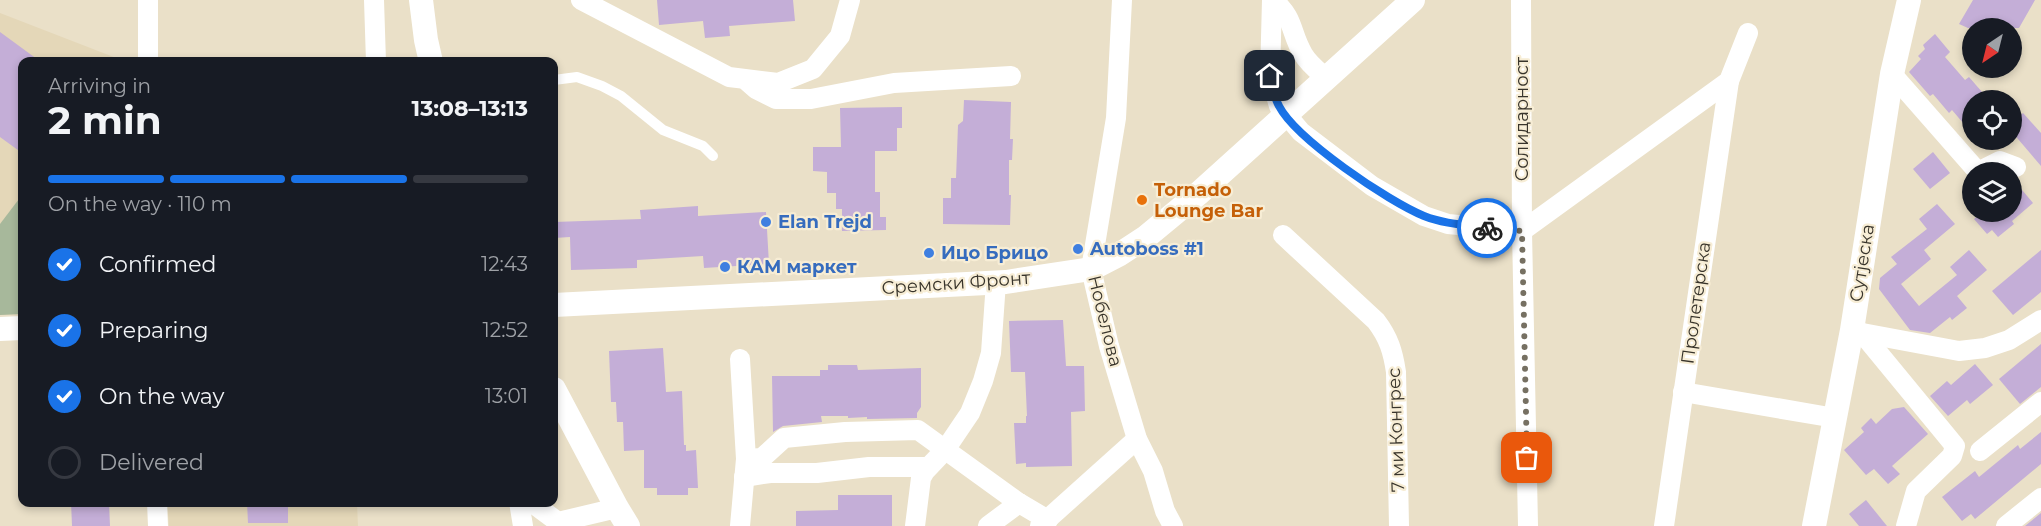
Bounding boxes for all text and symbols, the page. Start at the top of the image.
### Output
north arrow [1962,18,2022,78]
map controls [1962,18,2022,222]
pin [1244,50,1295,101]
street label: Солидарност [1511,56,1533,181]
icon: home [1253,59,1286,92]
text: Arriving in [48,74,151,98]
button: locate [1962,90,2022,150]
text: 13:08–13:13 [412,95,528,122]
text: 2 min [48,96,162,144]
button: layers [1962,162,2022,222]
place label: Tornado Lounge Bar [1154,179,1263,222]
text: On the way · 110 m [48,192,232,216]
marker: Tornado Lounge Bar [1135,193,1149,207]
courier [1457,198,1517,258]
place label: Elan Trejd [778,211,872,233]
icon: bike [1471,212,1504,245]
marker: Elan Trejd [759,215,773,229]
street label: Сутјеска [1845,223,1879,303]
place label: Autoboss #1 [1089,238,1204,260]
street label: Пролетерска [1677,240,1715,366]
place label: Ицо Брицо [941,242,1049,264]
marker: Autoboss #1 [1071,242,1085,256]
marker: Ицо Брицо [922,246,936,260]
icon: check [48,248,81,281]
text: Confirmed [99,251,216,278]
text: 12:43 [481,252,528,276]
place label: КАМ маркет [737,256,857,278]
marker: КАМ маркет [718,260,732,274]
street label: Сремски Фронт [881,267,1032,299]
street label: Нобелова [1083,273,1127,369]
icon: check [48,314,81,347]
text: Preparing [99,317,208,344]
text: 12:52 [483,318,528,342]
street label: 7 ми Конгрес [1383,367,1409,493]
icon: check [48,380,81,413]
text: On the way [99,383,224,410]
text: 13:01 [485,384,528,408]
pin [1501,432,1552,483]
icon: bag [1510,441,1543,474]
text: Delivered [99,449,204,476]

